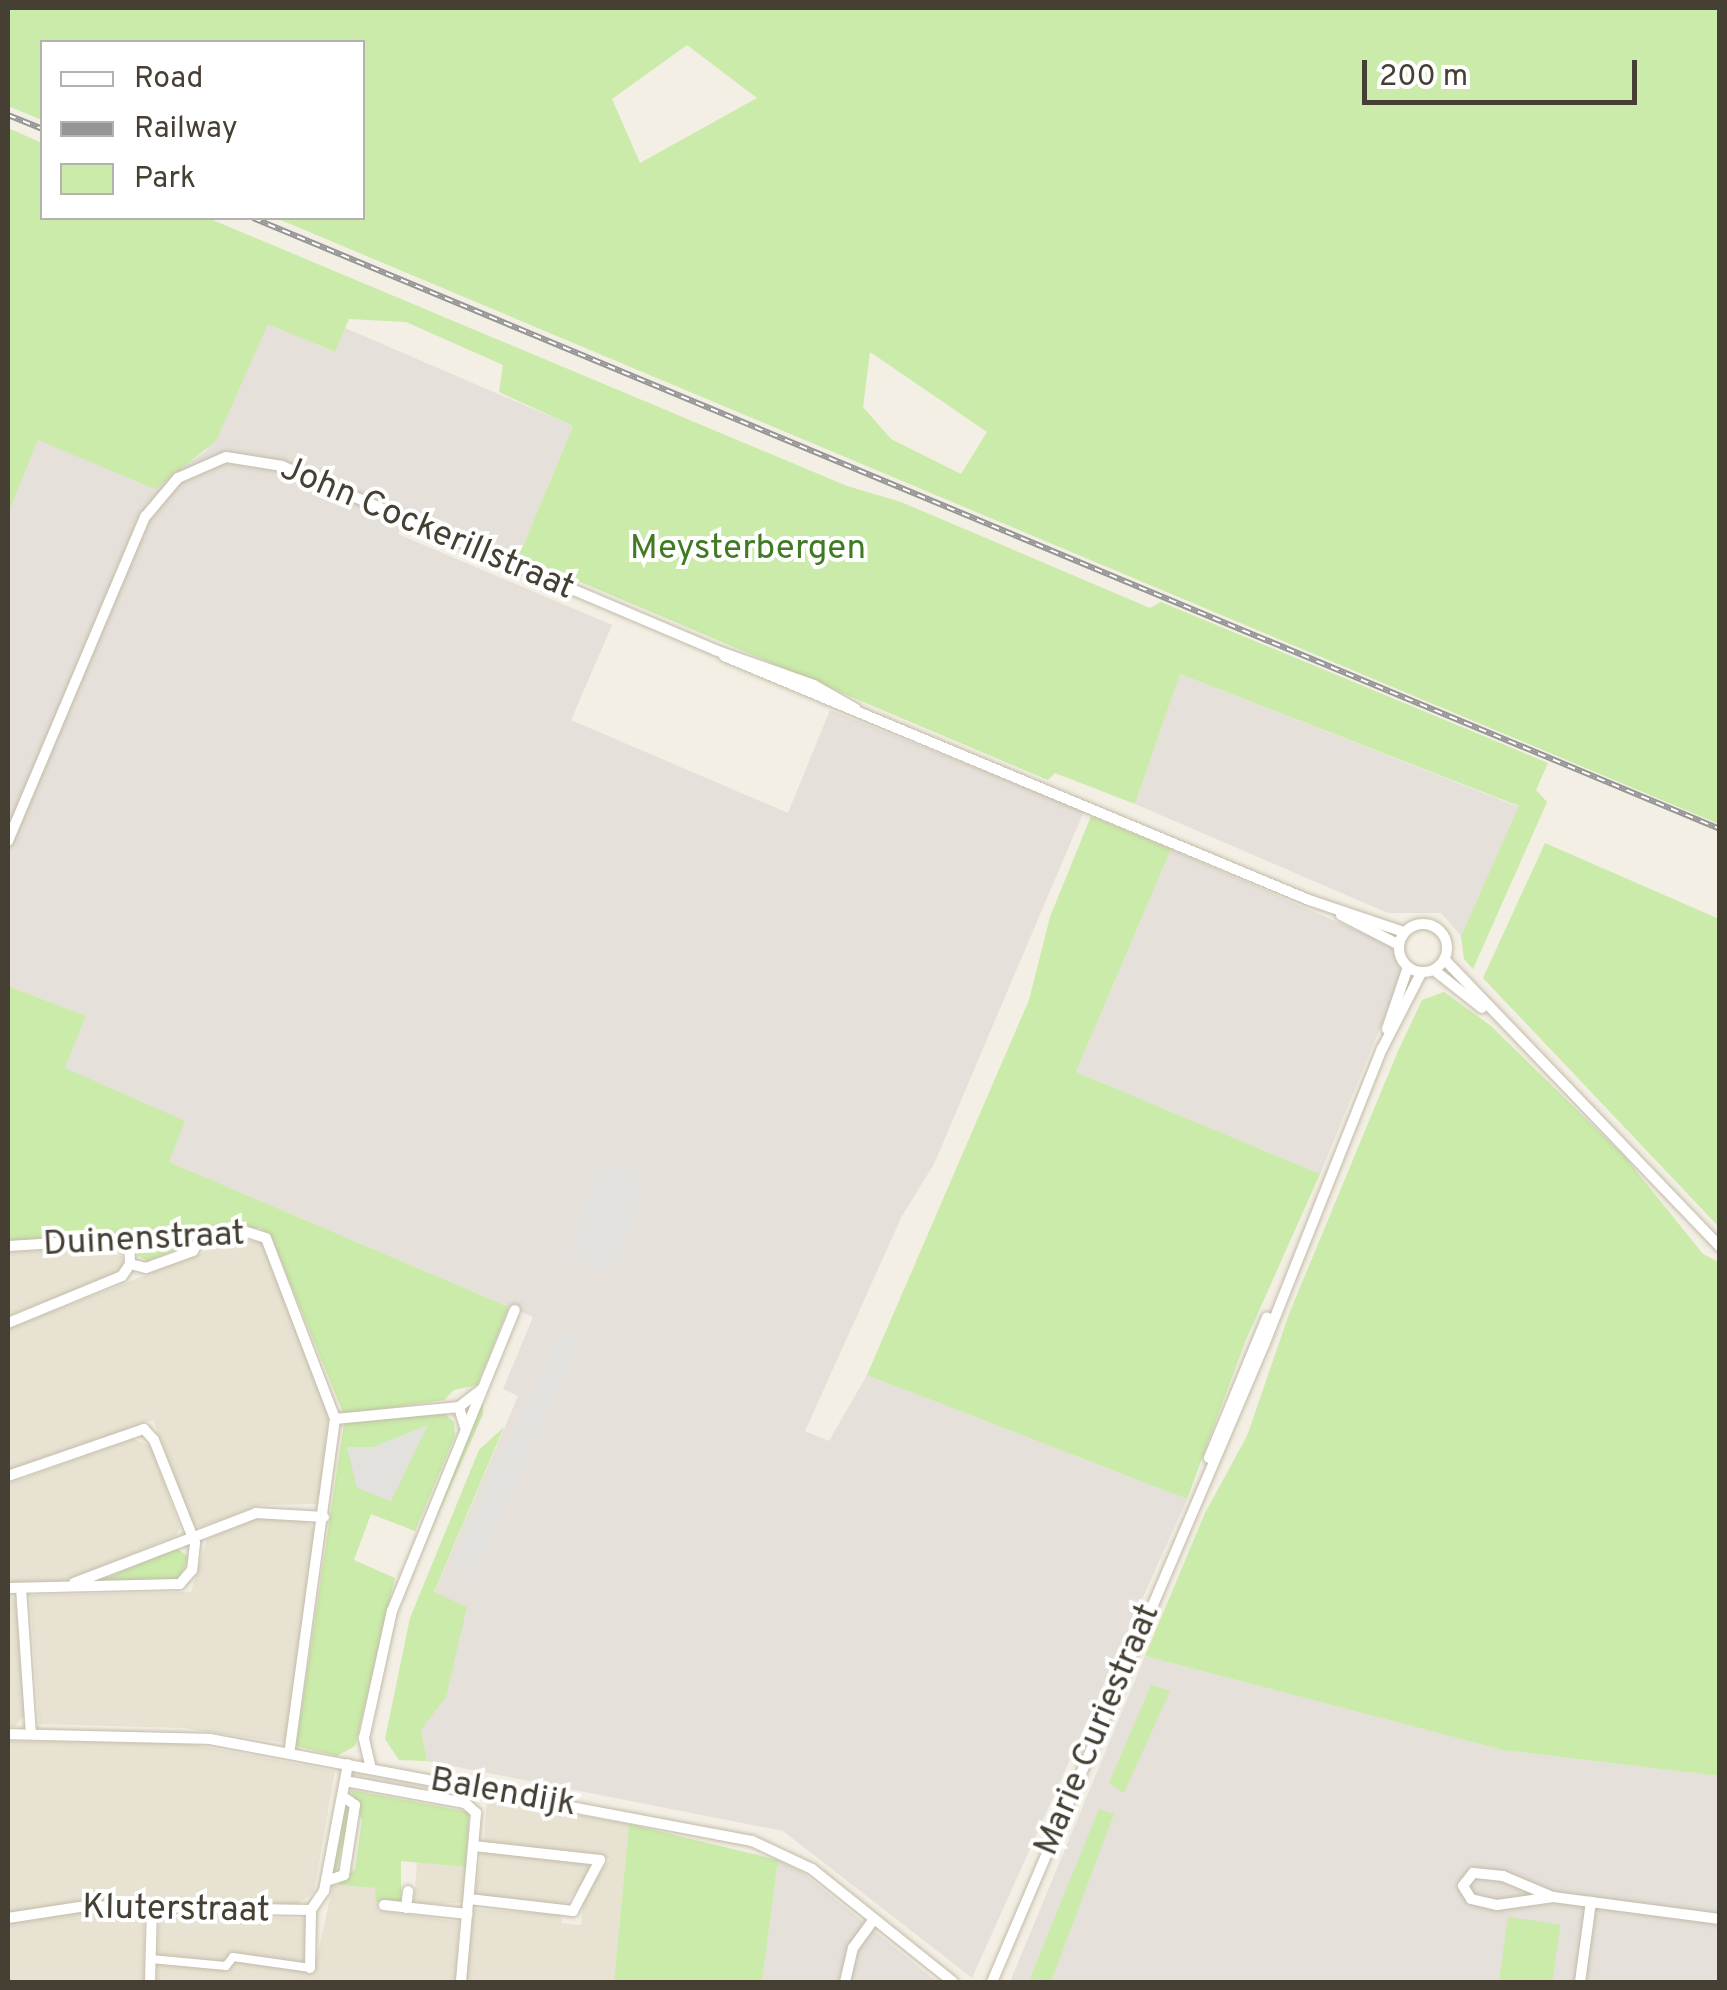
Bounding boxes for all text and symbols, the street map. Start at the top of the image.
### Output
legend [40,40,365,220]
scale bar [1367,40,1642,102]
text: 200 m [1379,59,1468,96]
text: Road [134,61,203,98]
text: Railway [134,111,238,148]
text: Park [134,161,196,198]
street label: John Cockerillstraat [274,448,580,610]
park label: Meysterbergen [630,528,866,570]
street label: Duinenstraat [42,1214,246,1266]
street label: Marie Curiestraat [1026,1598,1170,1862]
street label: Balendijk [427,1760,579,1826]
street label: Kluterstraat [82,1887,270,1933]

